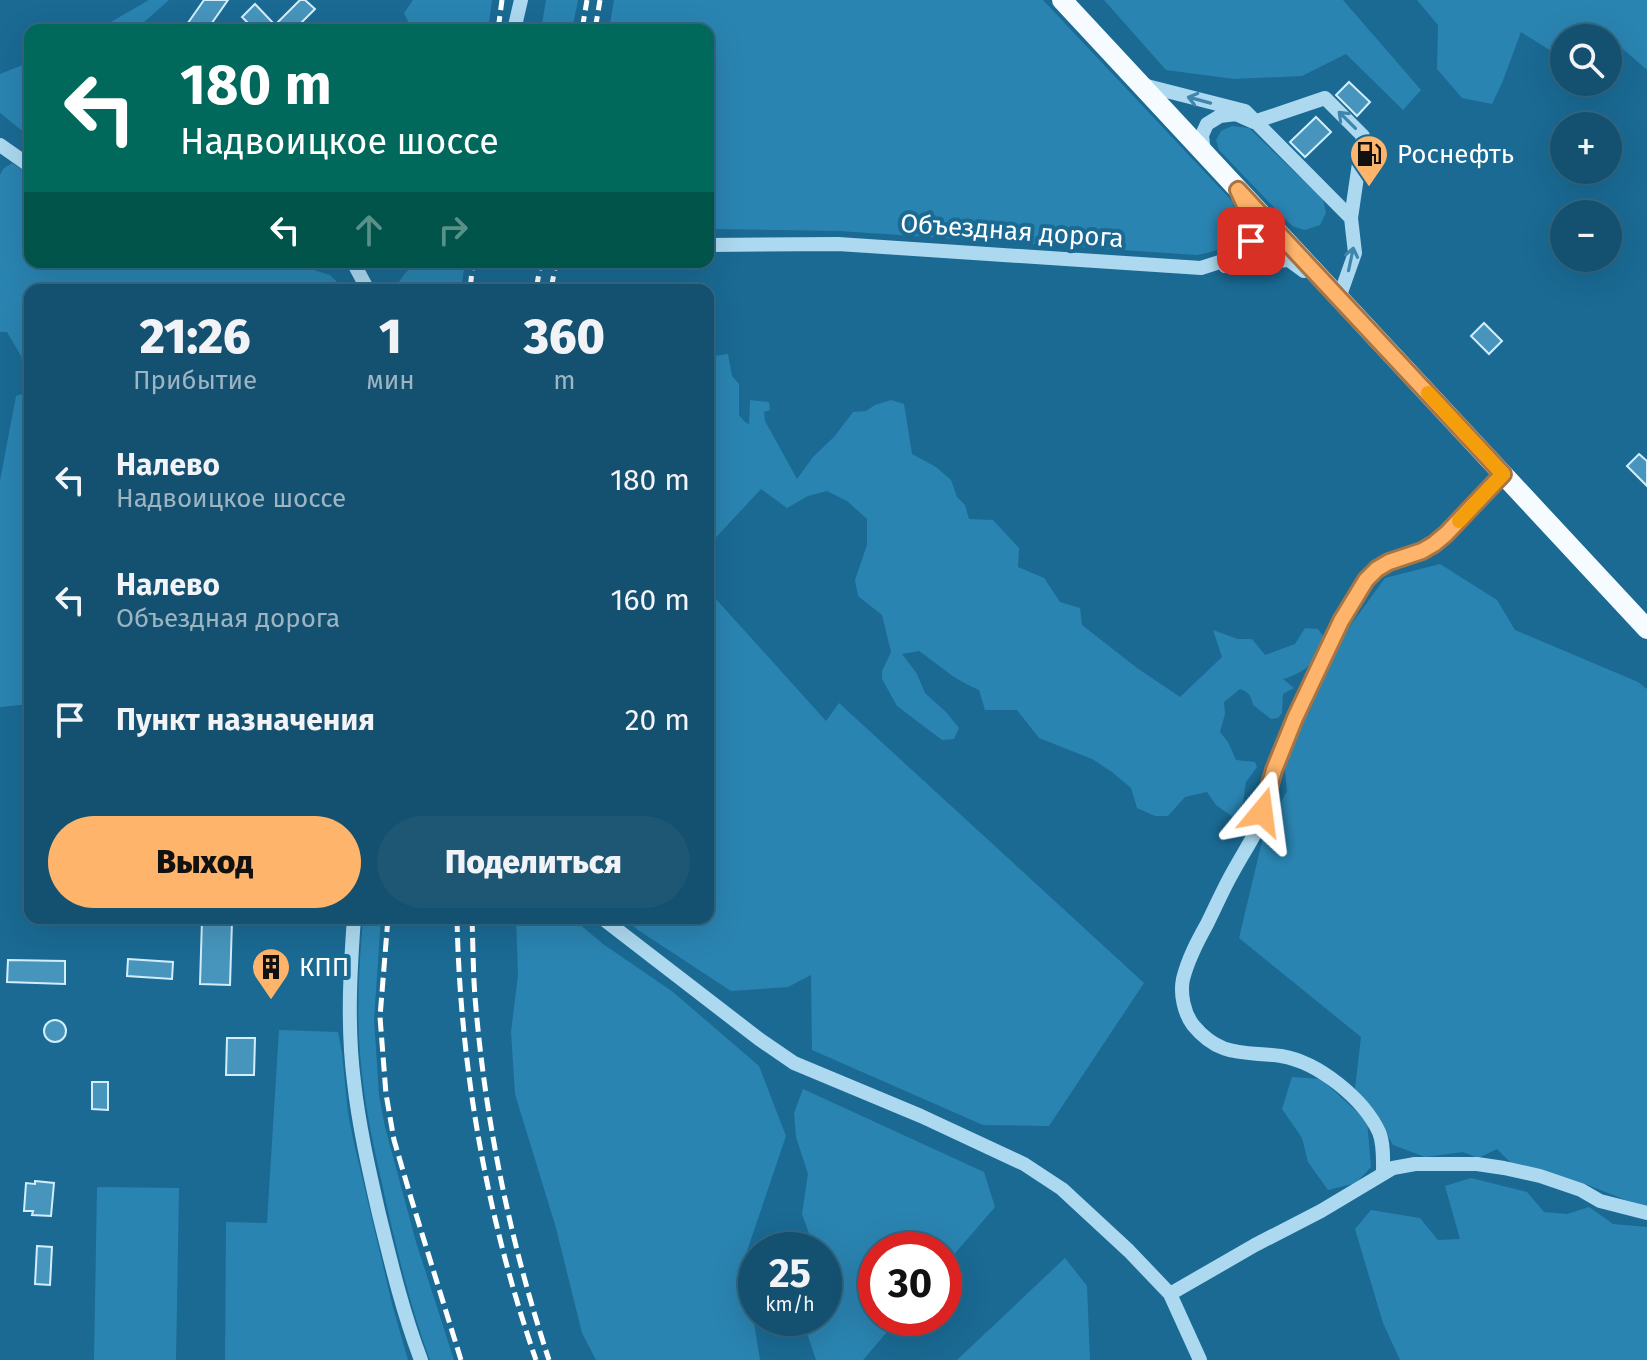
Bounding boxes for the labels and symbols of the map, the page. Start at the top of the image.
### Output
one-way arrow [1187,91,1213,106]
one-way arrow [1338,111,1357,130]
fuel station icon: Роснефть [1348,133,1390,188]
place label: Роснефть [1397,139,1514,170]
pin [1217,207,1285,275]
street label: Объездная дорога [899,208,1125,254]
one-way arrow [1344,246,1359,272]
position arrow [1220,770,1304,854]
building icon: КПП [250,946,292,1001]
place label: КПП [299,952,349,983]
speed limit sign: 30 [858,1232,962,1336]

